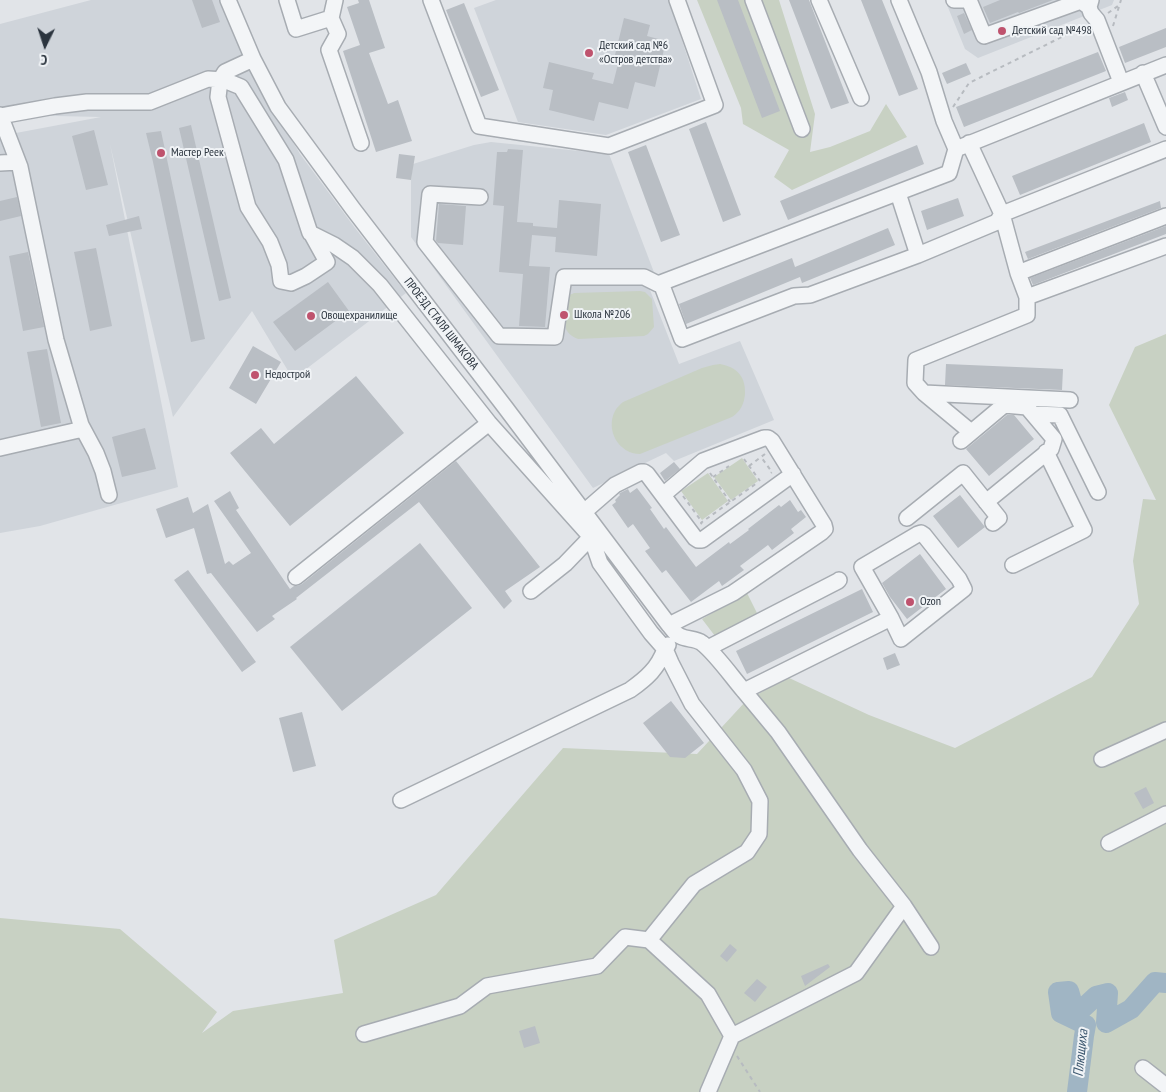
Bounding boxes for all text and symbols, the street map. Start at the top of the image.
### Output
north arrow [20,20,70,70]
place label: Детский сад №498 [1012,24,1092,38]
marker: Детский сад №498 [996,25,1008,37]
place label: Детский сад №6 «Остров детства» [599,39,672,67]
marker: Детский сад №6 «Остров детства» [583,47,595,59]
text: С [40,51,48,69]
place label: Мастер Реек [171,146,224,160]
marker: Мастер Реек [155,147,167,159]
street label: ПРОЕЗД СТАЛЯ ШМАКОВА [401,275,481,373]
place label: Школа №206 [574,308,630,322]
place label: Овощехранилище [321,309,398,323]
marker: Школа №206 [558,309,570,321]
marker: Овощехранилище [305,310,317,322]
place label: Недострой [265,368,310,382]
marker: Недострой [249,369,261,381]
place label: Ozon [920,595,941,609]
marker: Ozon [904,596,916,608]
water label: Плющиха [1070,1029,1092,1077]

